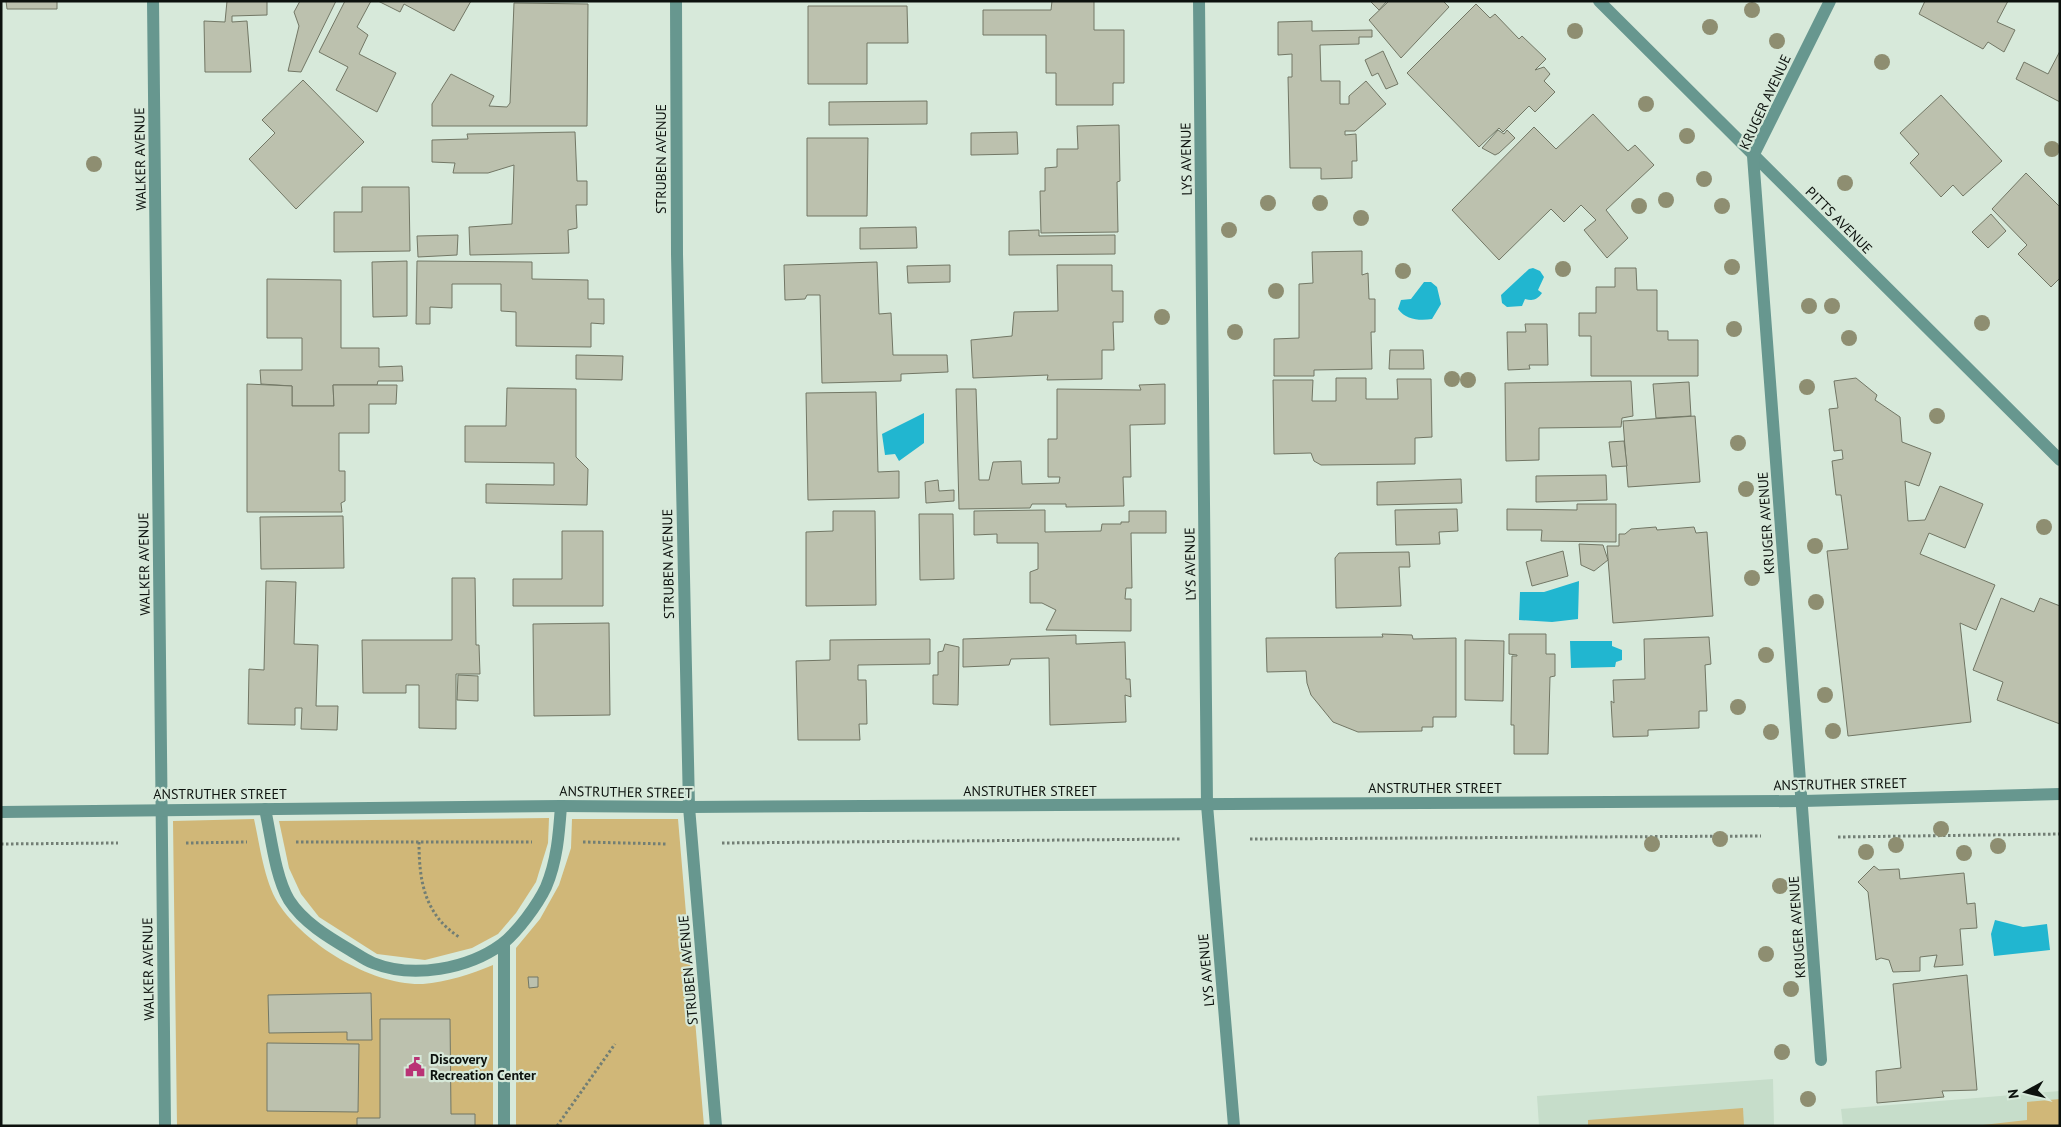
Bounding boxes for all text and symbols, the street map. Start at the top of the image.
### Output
street label: KRUGER AVENUE [1735,52,1795,152]
street label: STRUBEN AVENUE [652,104,670,214]
street label: WALKER AVENUE [130,107,150,211]
street label: LYS AVENUE [1176,122,1196,196]
street label: PITTS AVENUE [1802,183,1876,257]
street label: KRUGER AVENUE [1753,471,1779,575]
street label: STRUBEN AVENUE [658,509,678,619]
street label: WALKER AVENUE [134,512,154,616]
street label: LYS AVENUE [1180,527,1200,601]
street label: ANSTRUTHER STREET [1773,774,1907,794]
street label: ANSTRUTHER STREET [1368,779,1502,797]
street label: ANSTRUTHER STREET [559,782,693,802]
street label: ANSTRUTHER STREET [963,782,1097,800]
street label: ANSTRUTHER STREET [153,785,287,803]
street label: KRUGER AVENUE [1784,875,1810,979]
street label: STRUBEN AVENUE [674,914,702,1026]
street label: WALKER AVENUE [138,917,158,1021]
street label: LYS AVENUE [1194,933,1218,1007]
place label: Discovery Recreation Center [430,1050,536,1084]
public building icon: Discovery Recreation Center [404,1056,426,1078]
north arrow [2001,1067,2051,1117]
text: N [2004,1088,2023,1100]

